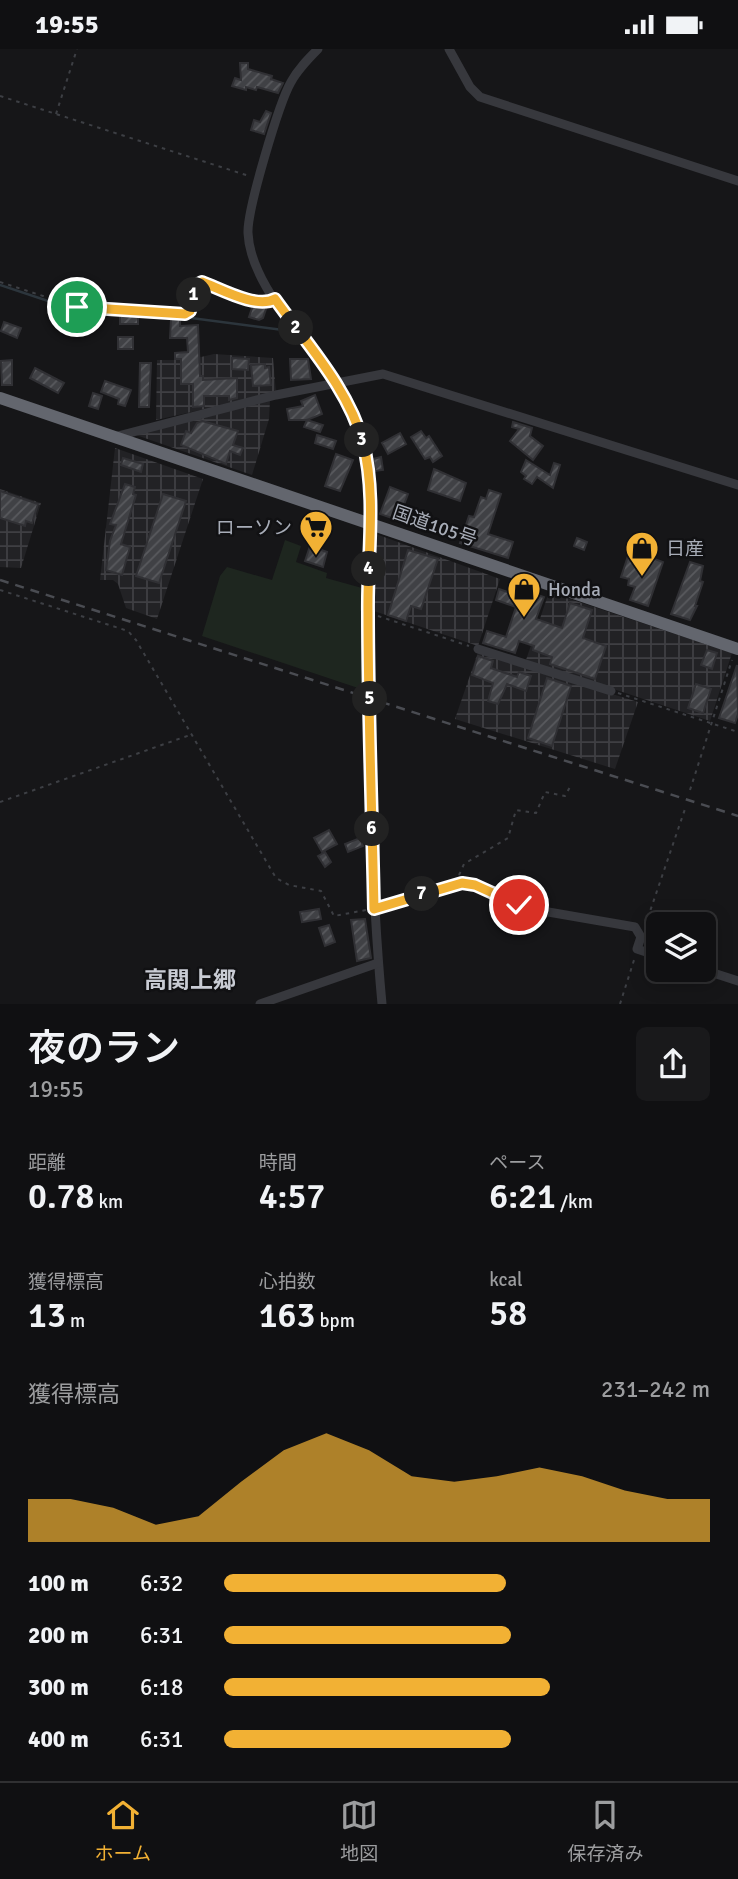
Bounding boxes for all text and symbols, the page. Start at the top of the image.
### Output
text: 19:55 [35,9,99,41]
pin [47,277,107,337]
pin: 1 [176,278,212,313]
text: 1 [188,282,199,306]
icon: arrive [58,288,96,326]
pin: 2 [278,311,314,345]
text: 2 [290,315,301,339]
pin: 3 [344,423,380,457]
text: 3 [356,427,367,451]
street label: 国道105号 [389,500,480,552]
supermarket icon: ローソン [297,508,335,557]
place label: ローソン [216,516,292,540]
shop icon: 日産 [623,529,661,578]
place label: 日産 [666,537,704,561]
pin: 4 [352,552,386,587]
text: 4 [363,556,374,580]
shop icon: Honda [505,570,543,619]
place label: Honda [548,578,601,602]
pin: 5 [352,681,388,717]
text: 5 [364,686,375,710]
pin: 6 [354,811,390,847]
text: 6 [366,816,377,840]
pin [489,875,549,935]
pin: 7 [404,877,440,911]
text: 7 [416,881,427,905]
icon: check [500,886,538,924]
map controls [646,912,716,982]
button: layers [646,912,716,982]
district label: 高関上郷 [144,966,236,995]
text: 夜のラン [28,1025,180,1072]
button: share [636,1027,710,1101]
text: 19:55 [28,1075,84,1104]
text: 距離 [28,1151,66,1175]
text: 時間 [259,1151,297,1175]
text: ペース [489,1151,545,1175]
text: 0.78 [28,1175,94,1218]
text: 4:57 [259,1175,325,1218]
text: 6:21 [489,1175,556,1218]
text: km [94,1190,123,1214]
text: /km [556,1190,593,1214]
text: kcal [489,1268,523,1292]
text: 獲得標高 [28,1270,104,1294]
text: 心拍数 [259,1270,316,1294]
text: 58 [489,1292,527,1335]
text: 13 [28,1294,66,1337]
text: 163 [259,1294,315,1337]
text: m [66,1309,85,1333]
text: bpm [315,1309,355,1333]
text: 231–242 m [601,1375,710,1404]
text: 獲得標高 [28,1380,120,1409]
text: 100 m [28,1569,89,1598]
text: 6:32 [140,1569,183,1598]
text: 200 m [28,1621,89,1650]
text: 6:31 [140,1621,183,1650]
text: 300 m [28,1673,89,1702]
text: 6:18 [140,1673,183,1702]
text: 400 m [28,1725,89,1754]
text: 6:31 [140,1725,183,1754]
tab: ホーム [95,1796,151,1866]
tab: 地図 [340,1796,378,1866]
tab: 保存済み [567,1796,643,1866]

